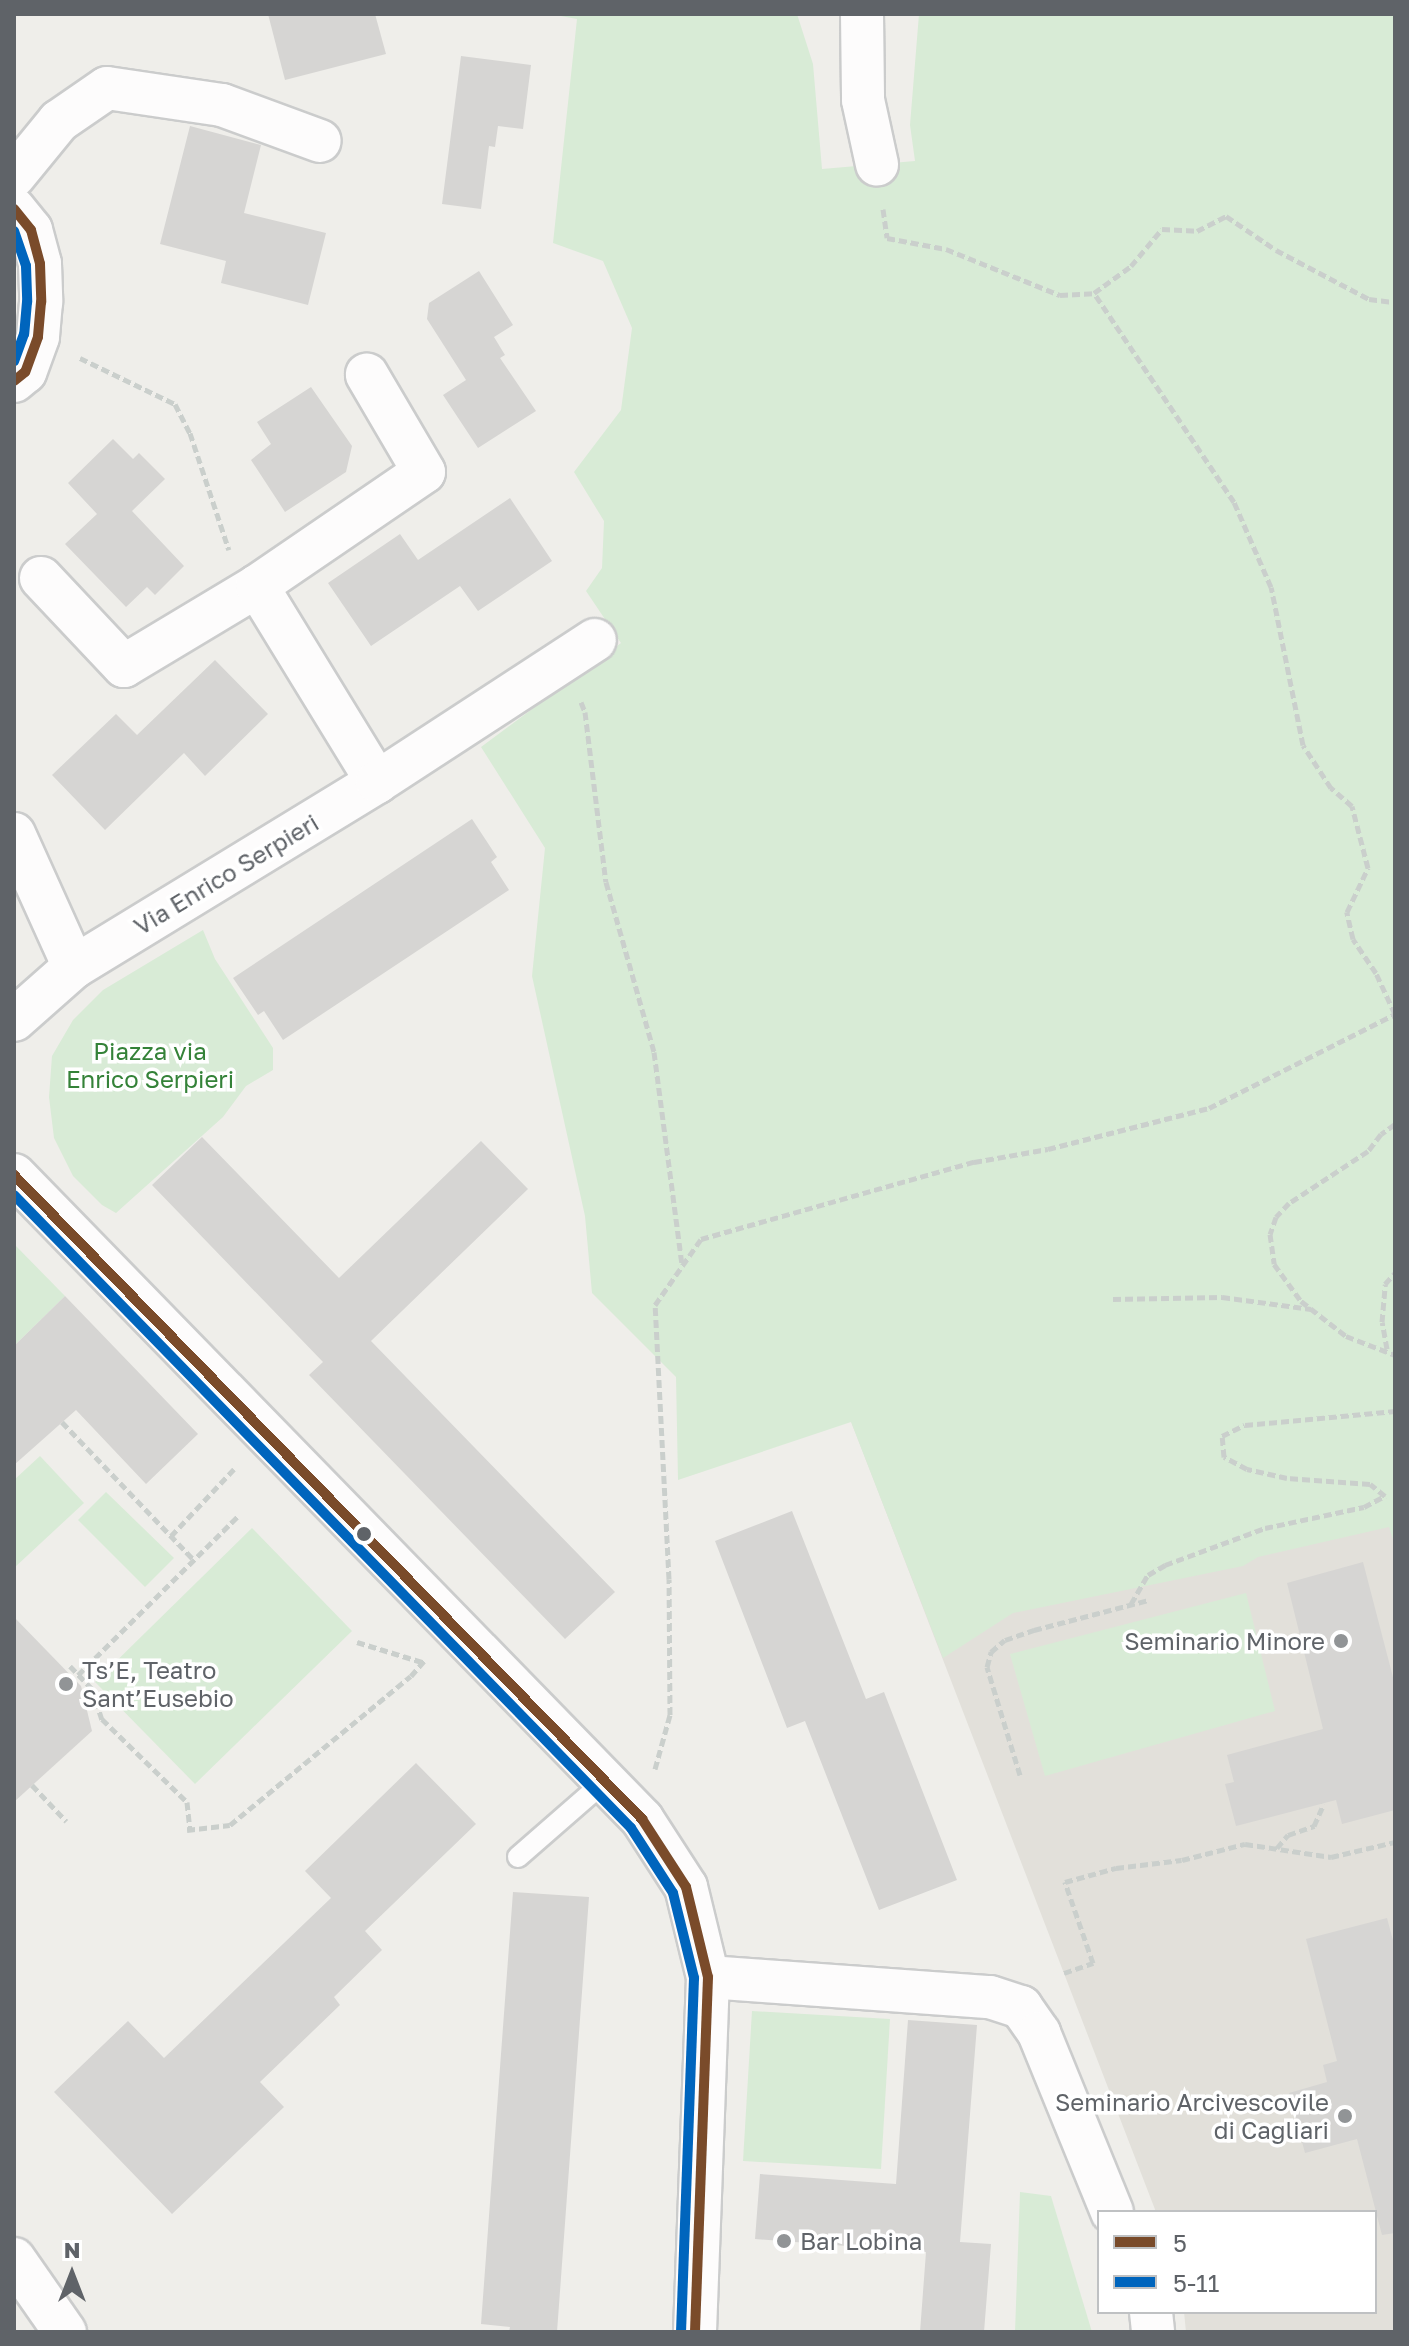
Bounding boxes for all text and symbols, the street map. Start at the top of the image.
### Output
street label: Via Enrico Serpieri [128,808,324,940]
park label: Piazza via Enrico Serpieri [66,1037,234,1093]
unlabelled marker [356,1526,372,1542]
place label: Seminario Minore [1124,1627,1325,1655]
marker: Seminario Minore [1332,1632,1350,1650]
place label: Ts’E, Teatro Sant’Eusebio [82,1656,234,1712]
marker: Ts’E, Teatro Sant’Eusebio [57,1675,75,1693]
place label: Seminario Arcivescovile di Cagliari [1055,2088,1329,2144]
marker: Seminario Arcivescovile di Cagliari [1336,2107,1354,2125]
legend [1097,2210,1377,2314]
place label: Bar Lobina [800,2227,922,2255]
text: 5 [1173,2228,1187,2257]
marker: Bar Lobina [775,2232,793,2250]
north arrow [32,2234,112,2314]
text: N [64,2236,80,2263]
text: 5-11 [1173,2268,1219,2297]

